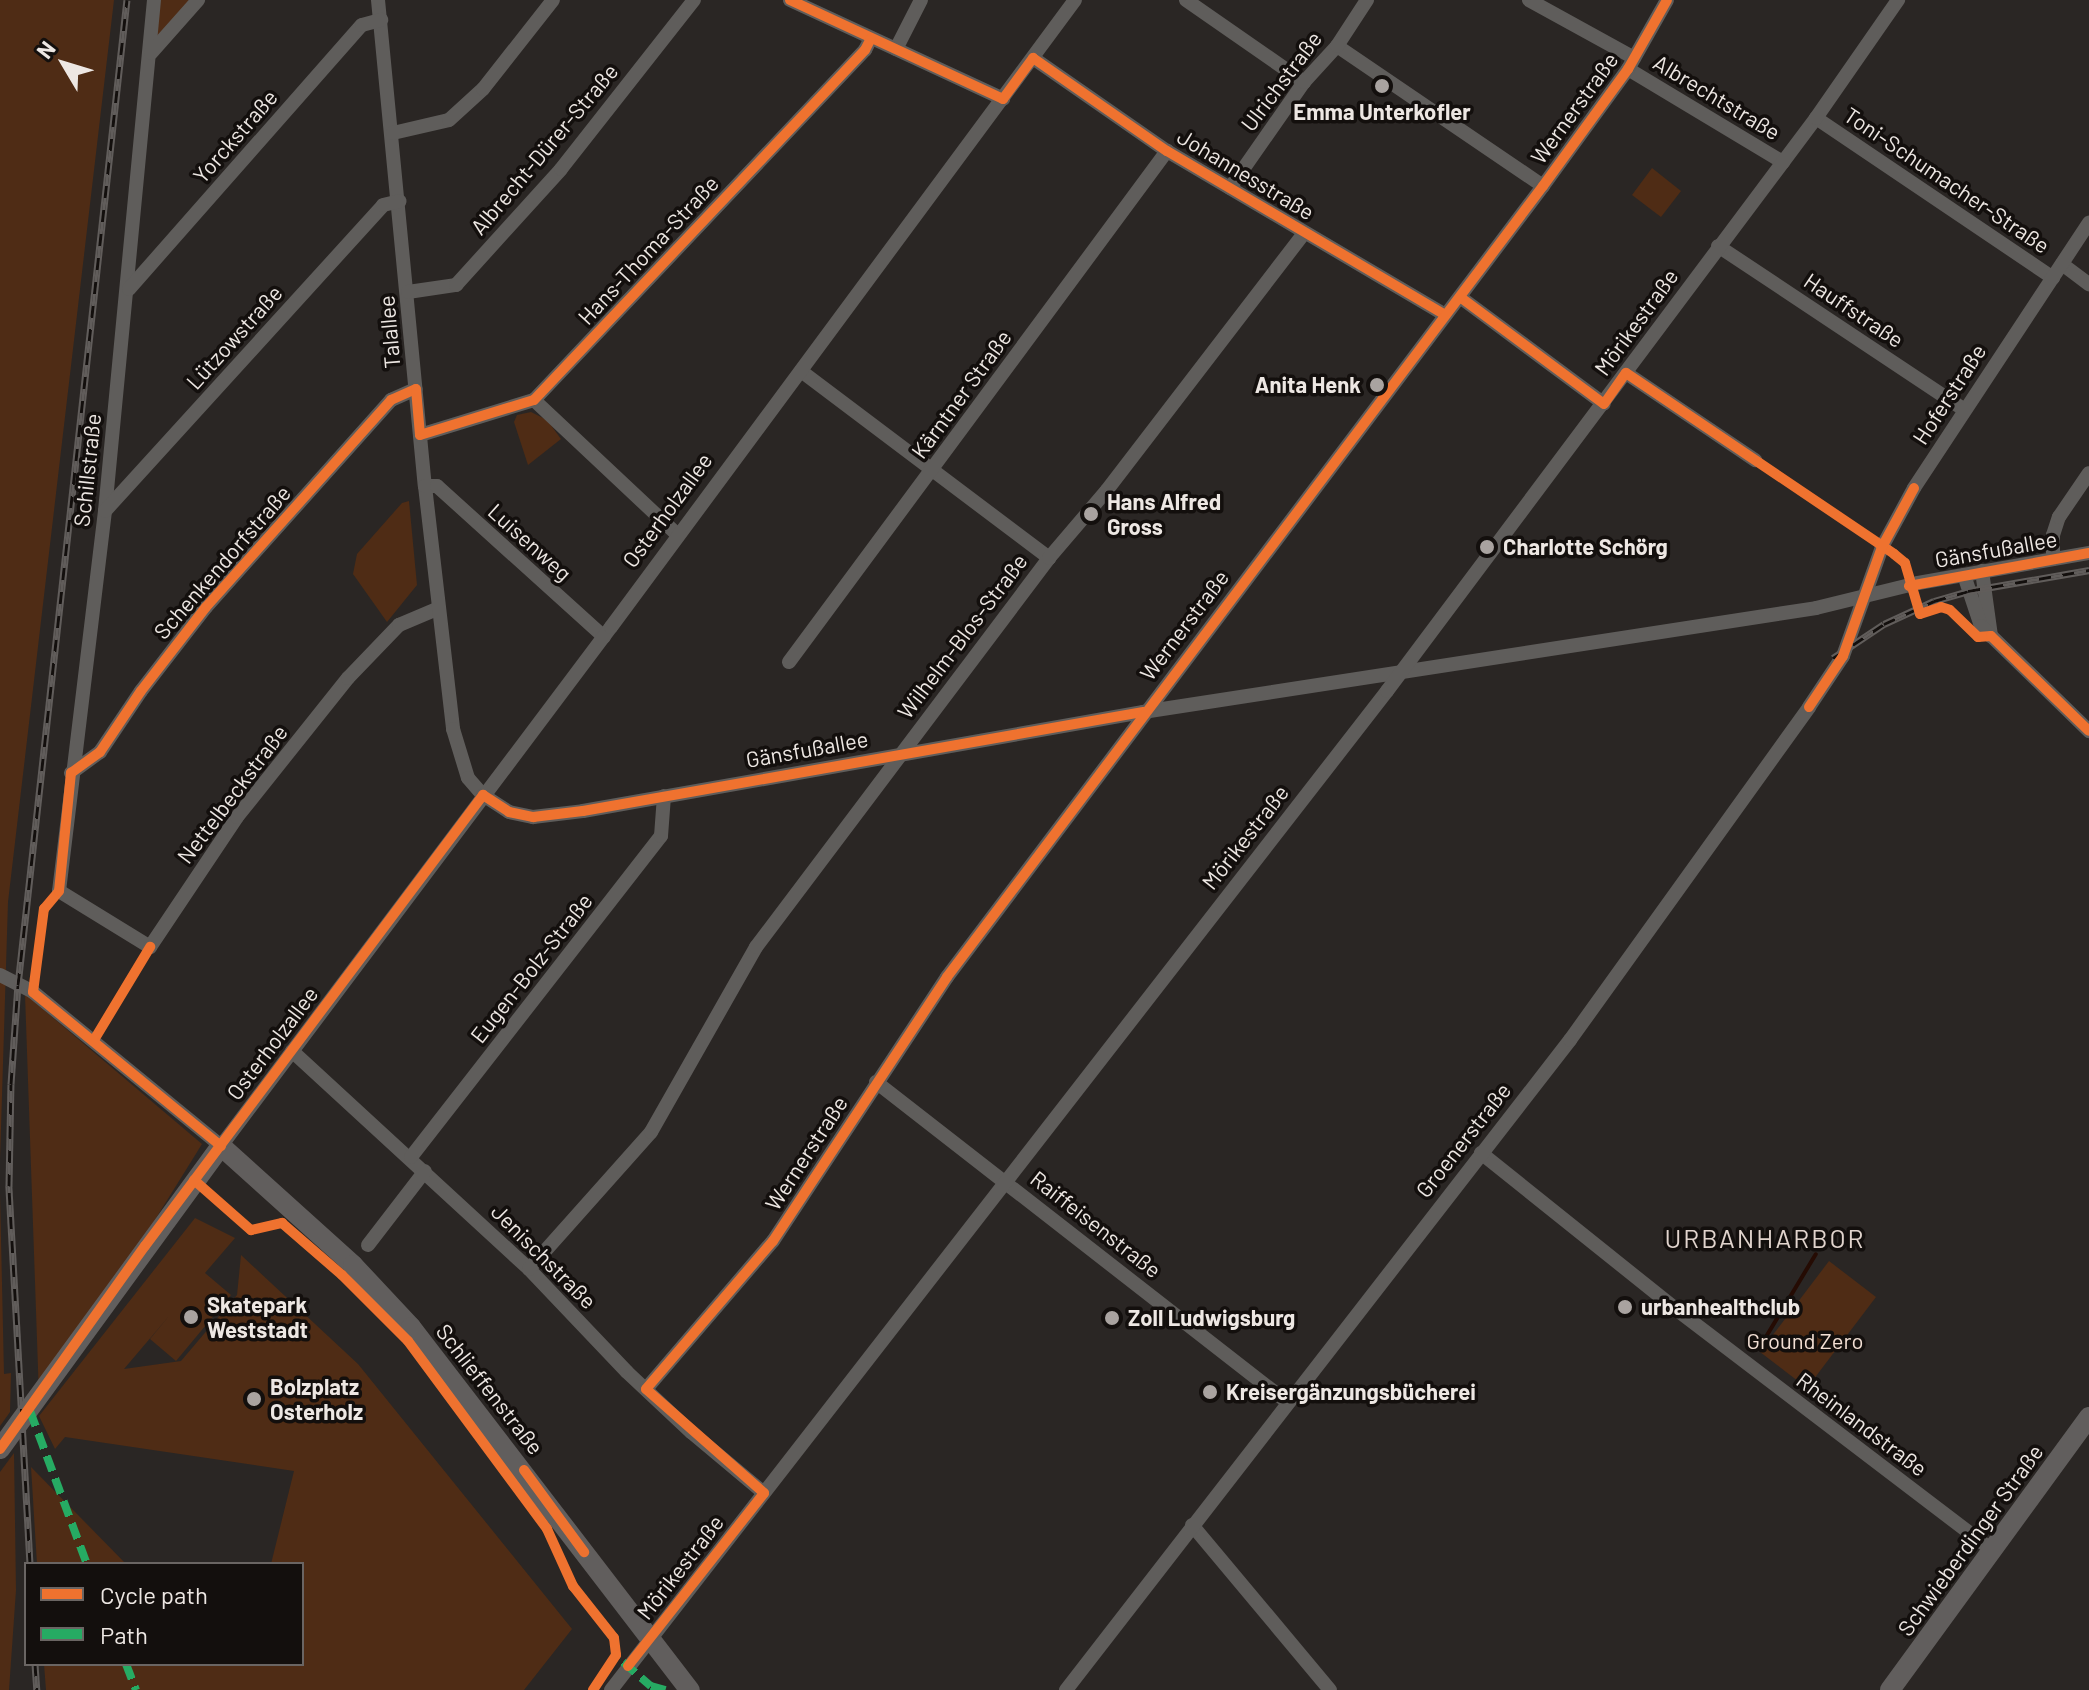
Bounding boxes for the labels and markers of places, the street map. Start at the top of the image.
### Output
marker: Emma Unterkofler [1373,77,1391,95]
place label: Emma Unterkofler [1293,99,1471,125]
place label: Anita Henk [1255,372,1361,398]
marker: Anita Henk [1368,376,1386,394]
place label: Hans Alfred Gross [1107,488,1221,540]
marker: Hans Alfred Gross [1082,505,1100,523]
place label: Charlotte Schörg [1503,534,1668,560]
marker: Charlotte Schörg [1478,538,1496,556]
place label: Skatepark Weststadt [207,1291,308,1342]
place label: urbanhealthclub [1641,1294,1800,1320]
marker: urbanhealthclub [1616,1298,1634,1316]
place label: Zoll Ludwigsburg [1128,1305,1295,1331]
marker: Skatepark Weststadt [182,1308,200,1326]
marker: Zoll Ludwigsburg [1103,1309,1121,1327]
place label: Bolzplatz Osterholz [270,1373,363,1424]
place label: Kreisergänzungsbücherei [1226,1379,1476,1405]
marker: Kreisergänzungsbücherei [1201,1383,1219,1401]
marker: Bolzplatz Osterholz [245,1390,263,1408]

